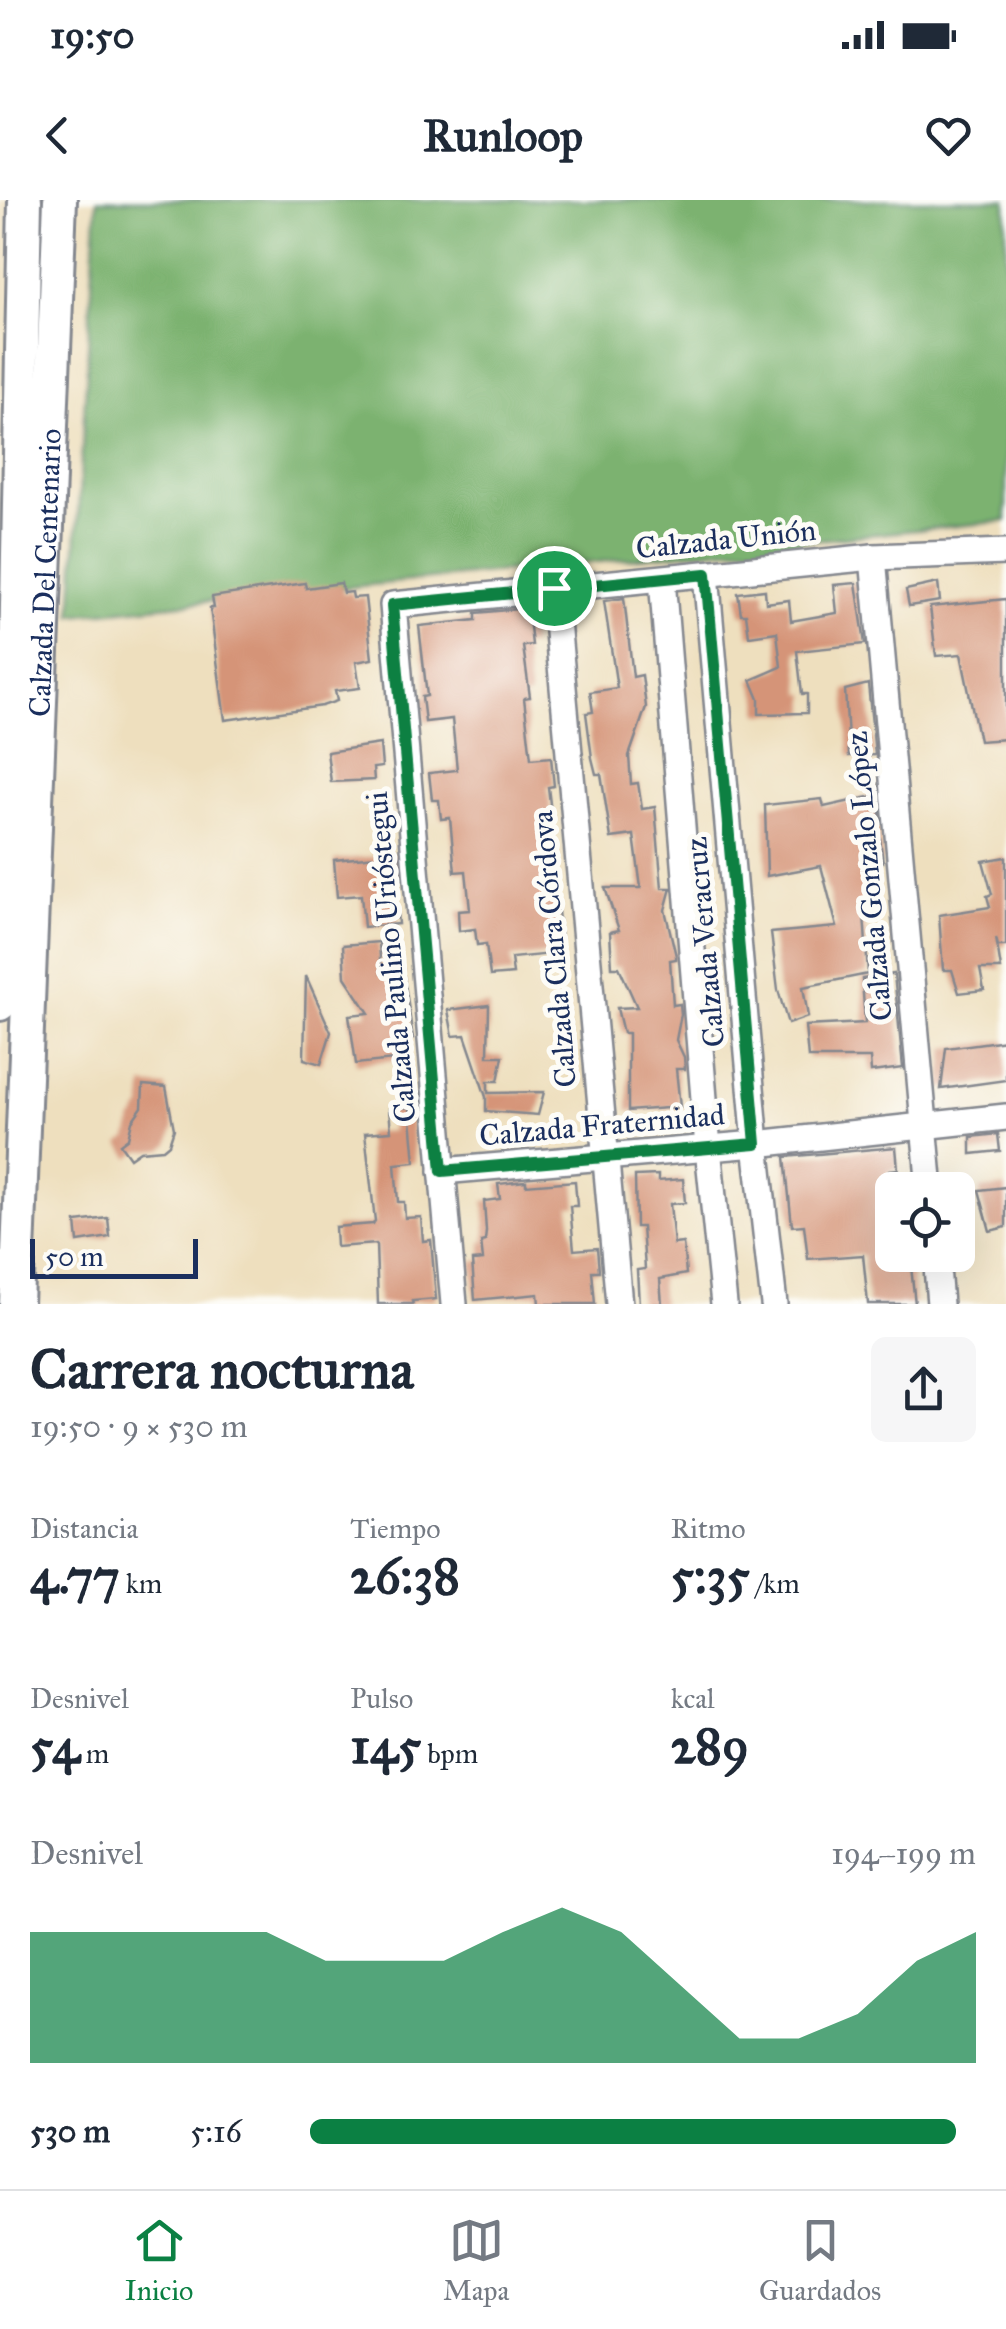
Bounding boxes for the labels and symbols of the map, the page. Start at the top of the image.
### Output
street label: Calzada Del Centenario [21,428,69,717]
street label: Calzada Unión [634,512,818,566]
pin [512,546,597,631]
street label: Calzada Gonzalo López [838,730,900,1022]
street label: Calzada Paulino Urióstegui [359,790,423,1124]
street label: Calzada Clara Córdova [524,809,584,1089]
street label: Calzada Veracruz [678,835,732,1049]
street label: Calzada Fraternidad [478,1096,726,1154]
scale bar [30,1234,198,1278]

